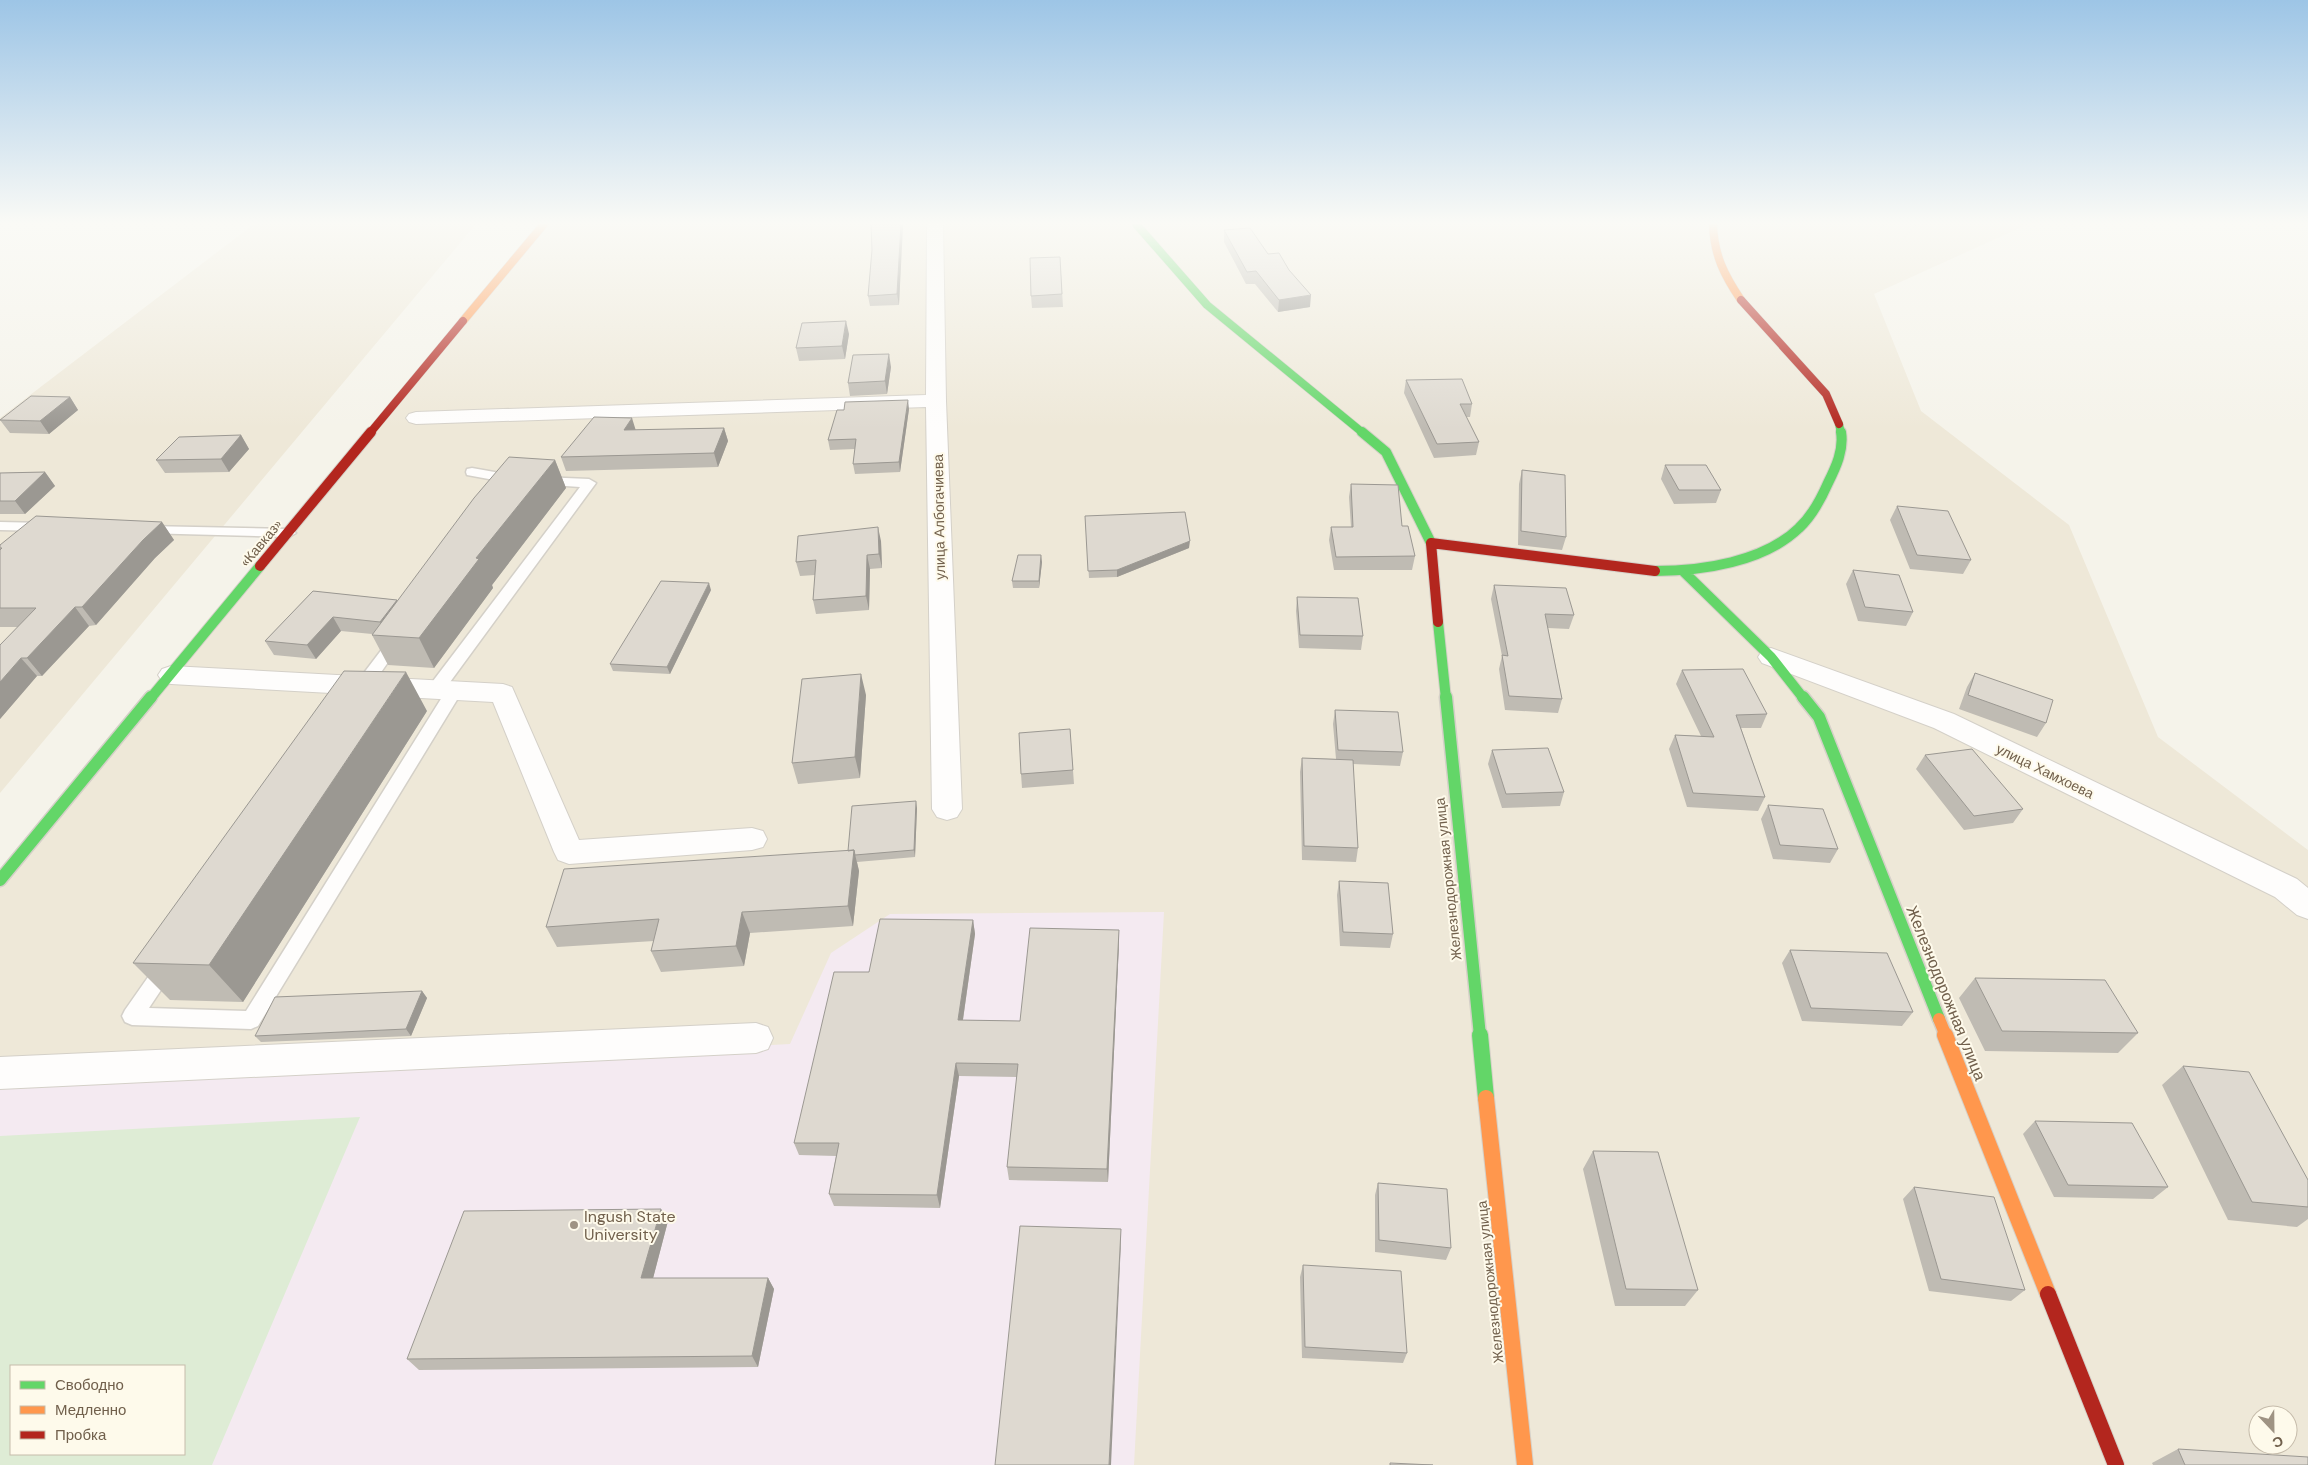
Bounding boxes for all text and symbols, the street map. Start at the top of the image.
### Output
street label: улица Албогачиева [929,454,949,580]
street label: «Кавказ» [236,516,286,570]
street label: улица Хамхоева [1993,740,2097,803]
street label: Железнодорожная улица [1430,797,1465,961]
street label: Железнодорожная улица [1901,902,1991,1084]
street label: Железнодорожная улица [1472,1200,1507,1364]
place label: Ingush State University [584,1206,676,1245]
marker: Ingush State University [568,1219,580,1231]
legend [10,1365,185,1455]
text: Свободно [55,1375,124,1395]
text: Медленно [55,1400,126,1420]
north arrow [2248,1405,2298,1455]
text: Пробка [55,1425,107,1445]
text: С [2270,1432,2286,1452]

